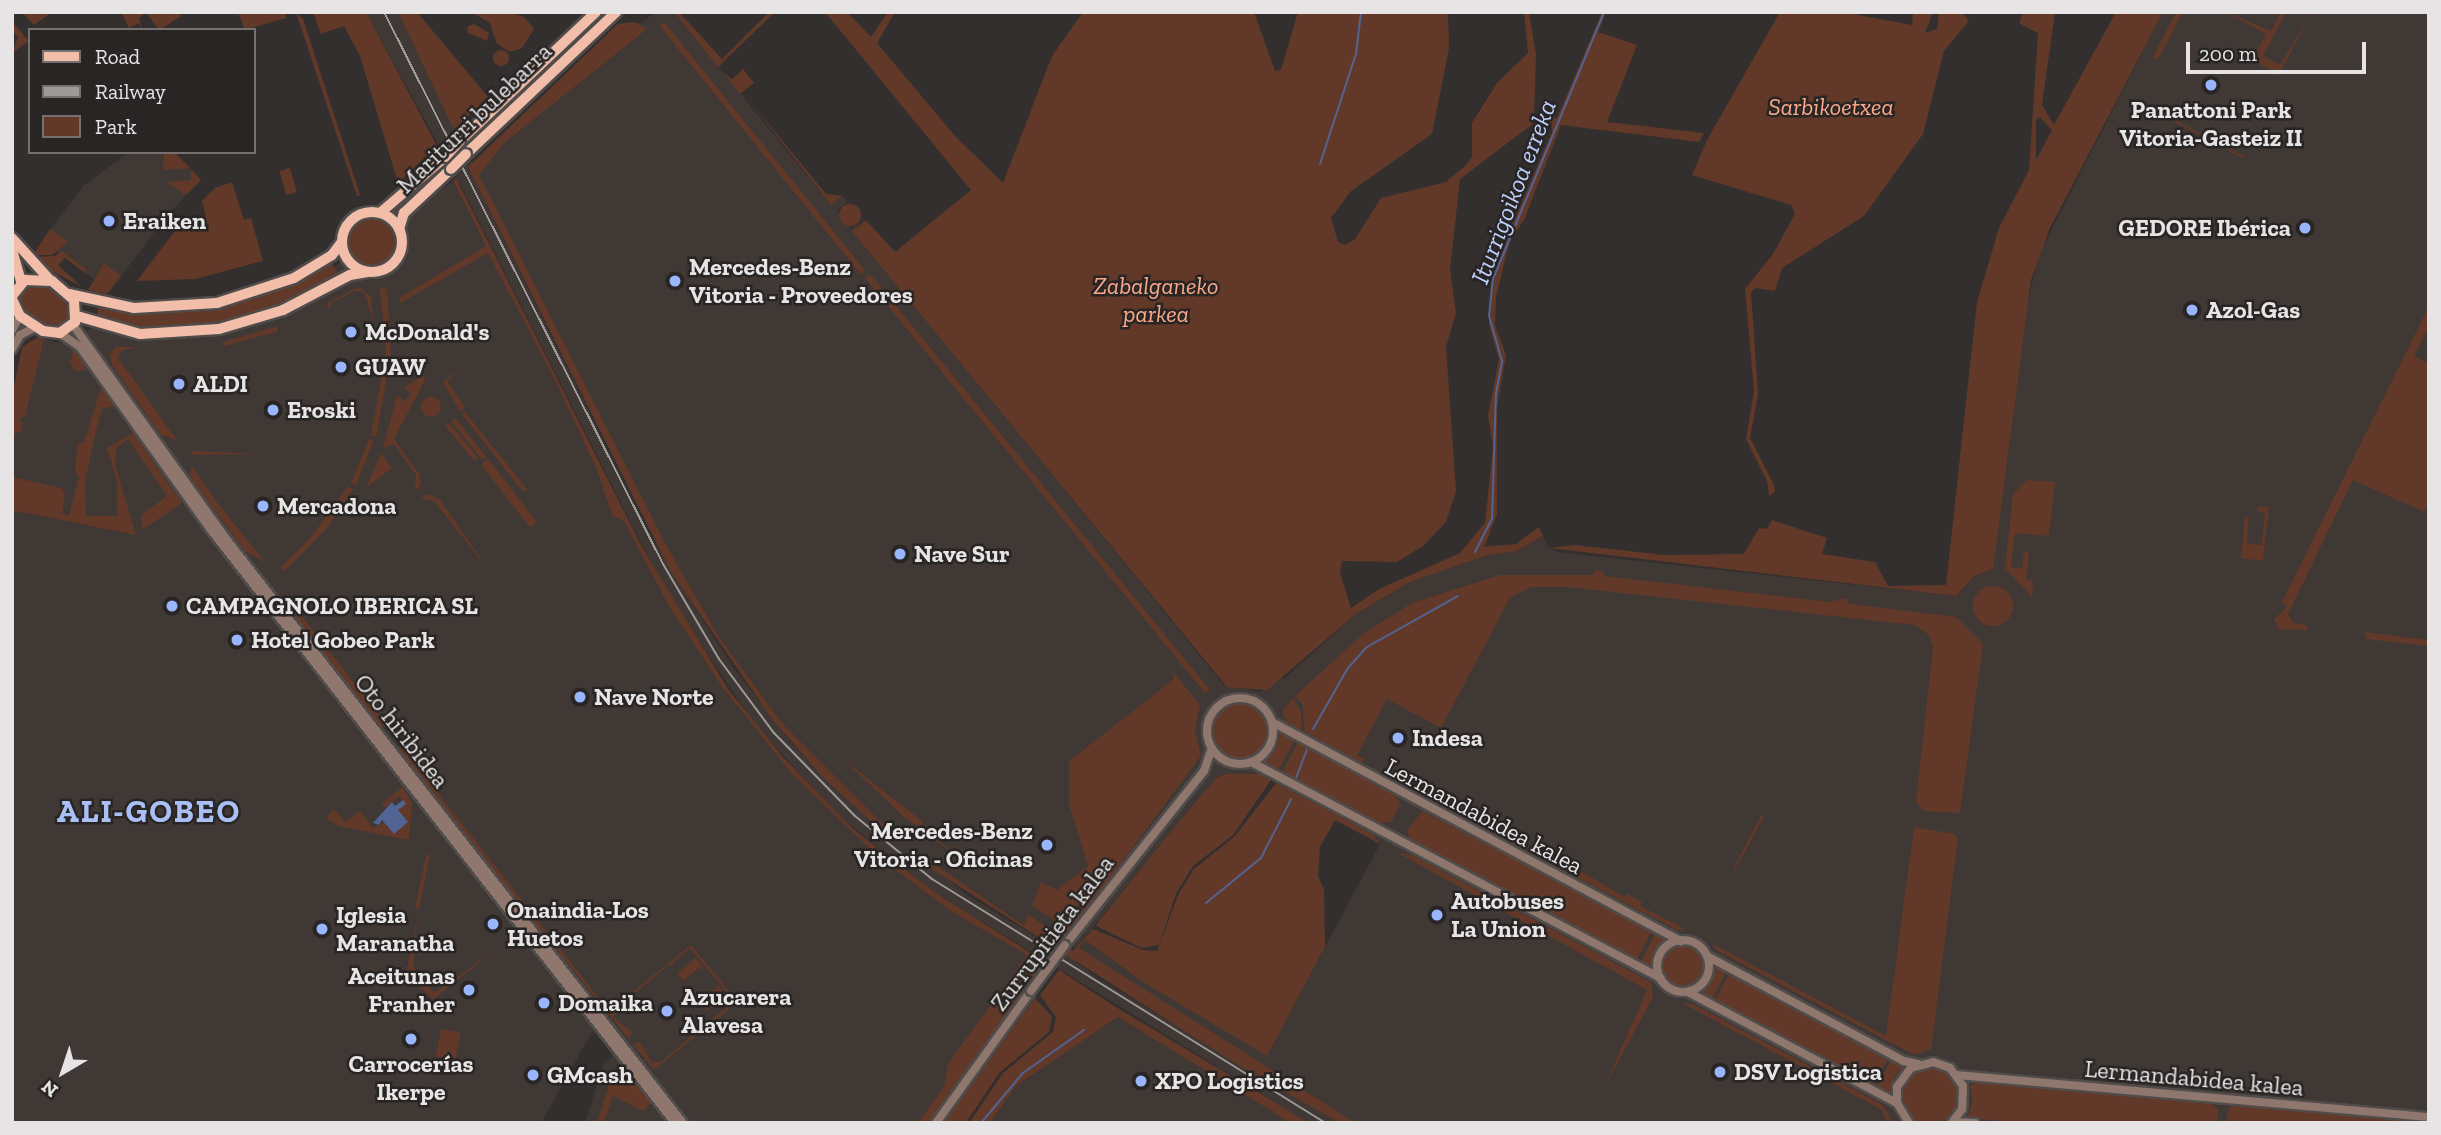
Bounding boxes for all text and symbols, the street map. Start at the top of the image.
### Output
legend [28,28,256,154]
scale bar [2189,28,2369,72]
street label: Mariturri bulebarra [391,37,557,199]
text: 200 m [2199,41,2257,66]
text: Road [95,44,140,69]
marker: Panattoni Park Vitoria-Gasteiz II [2203,77,2219,93]
text: Railway [95,79,166,104]
park label: Sarbikoetxea [1768,93,1894,121]
water label: Iturrigoikoa erreka [1465,96,1563,288]
place label: Panattoni Park Vitoria-Gasteiz II [2119,96,2303,152]
text: Park [95,114,137,139]
place label: Eraiken [123,207,206,235]
marker: Eraiken [101,213,117,229]
place label: GEDORE Ibérica [2118,214,2291,242]
marker: GEDORE Ibérica [2297,220,2313,236]
place label: Mercedes-Benz Vitoria - Proveedores [689,253,913,309]
park label: Zabalganeko parkea [1094,272,1218,328]
marker: Mercedes-Benz Vitoria - Proveedores [667,273,683,289]
place label: Azol-Gas [2206,296,2300,324]
marker: Azol-Gas [2184,302,2200,318]
place label: McDonald's [365,318,489,346]
marker: McDonald's [343,324,359,340]
place label: GUAW [355,353,426,381]
marker: GUAW [333,359,349,375]
place label: ALDI [193,370,248,398]
marker: ALDI [171,376,187,392]
place label: Eroski [287,396,356,424]
marker: Eroski [265,402,281,418]
place label: Mercadona [277,492,396,520]
marker: Mercadona [255,498,271,514]
place label: Nave Sur [914,540,1010,568]
marker: Nave Sur [892,546,908,562]
place label: CAMPAGNOLO IBERICA SL [186,592,479,620]
marker: CAMPAGNOLO IBERICA SL [164,598,180,614]
place label: Hotel Gobeo Park [251,626,435,654]
marker: Hotel Gobeo Park [229,632,245,648]
street label: Oto hiribidea [349,668,455,794]
place label: Nave Norte [594,683,714,711]
marker: Nave Norte [572,689,588,705]
place label: Indesa [1412,724,1483,752]
marker: Indesa [1390,730,1406,746]
street label: Lermandabidea kalea [1380,752,1588,880]
district label: ALI-GOBEO [58,792,240,830]
place label: Mercedes-Benz Vitoria - Oficinas [854,817,1033,873]
marker: Mercedes-Benz Vitoria - Oficinas [1039,837,1055,853]
street label: Zurrupitieta kalea [984,850,1120,1016]
place label: Autobuses La Union [1451,887,1564,943]
place label: Onaindia-Los Huetos [507,896,649,952]
place label: Iglesia Maranatha [336,901,454,957]
marker: Autobuses La Union [1429,907,1445,923]
marker: Onaindia-Los Huetos [485,916,501,932]
marker: Iglesia Maranatha [314,921,330,937]
place label: Aceitunas Franher [348,962,455,1018]
marker: Aceitunas Franher [461,982,477,998]
place label: Azucarera Alavesa [681,983,791,1039]
place label: Domaika [558,989,653,1017]
marker: Domaika [536,995,552,1011]
marker: Azucarera Alavesa [659,1003,675,1019]
marker: Carrocerías Ikerpe [403,1031,419,1047]
north arrow [28,1037,98,1107]
place label: Carrocerías Ikerpe [348,1050,474,1106]
street label: Lermandabidea kalea [2083,1054,2305,1102]
place label: DSV Logistica [1734,1058,1883,1086]
place label: GMcash [547,1061,633,1089]
marker: DSV Logistica [1712,1064,1728,1080]
marker: GMcash [525,1067,541,1083]
place label: XPO Logistics [1155,1067,1304,1095]
marker: XPO Logistics [1133,1073,1149,1089]
text: N [37,1075,62,1102]

